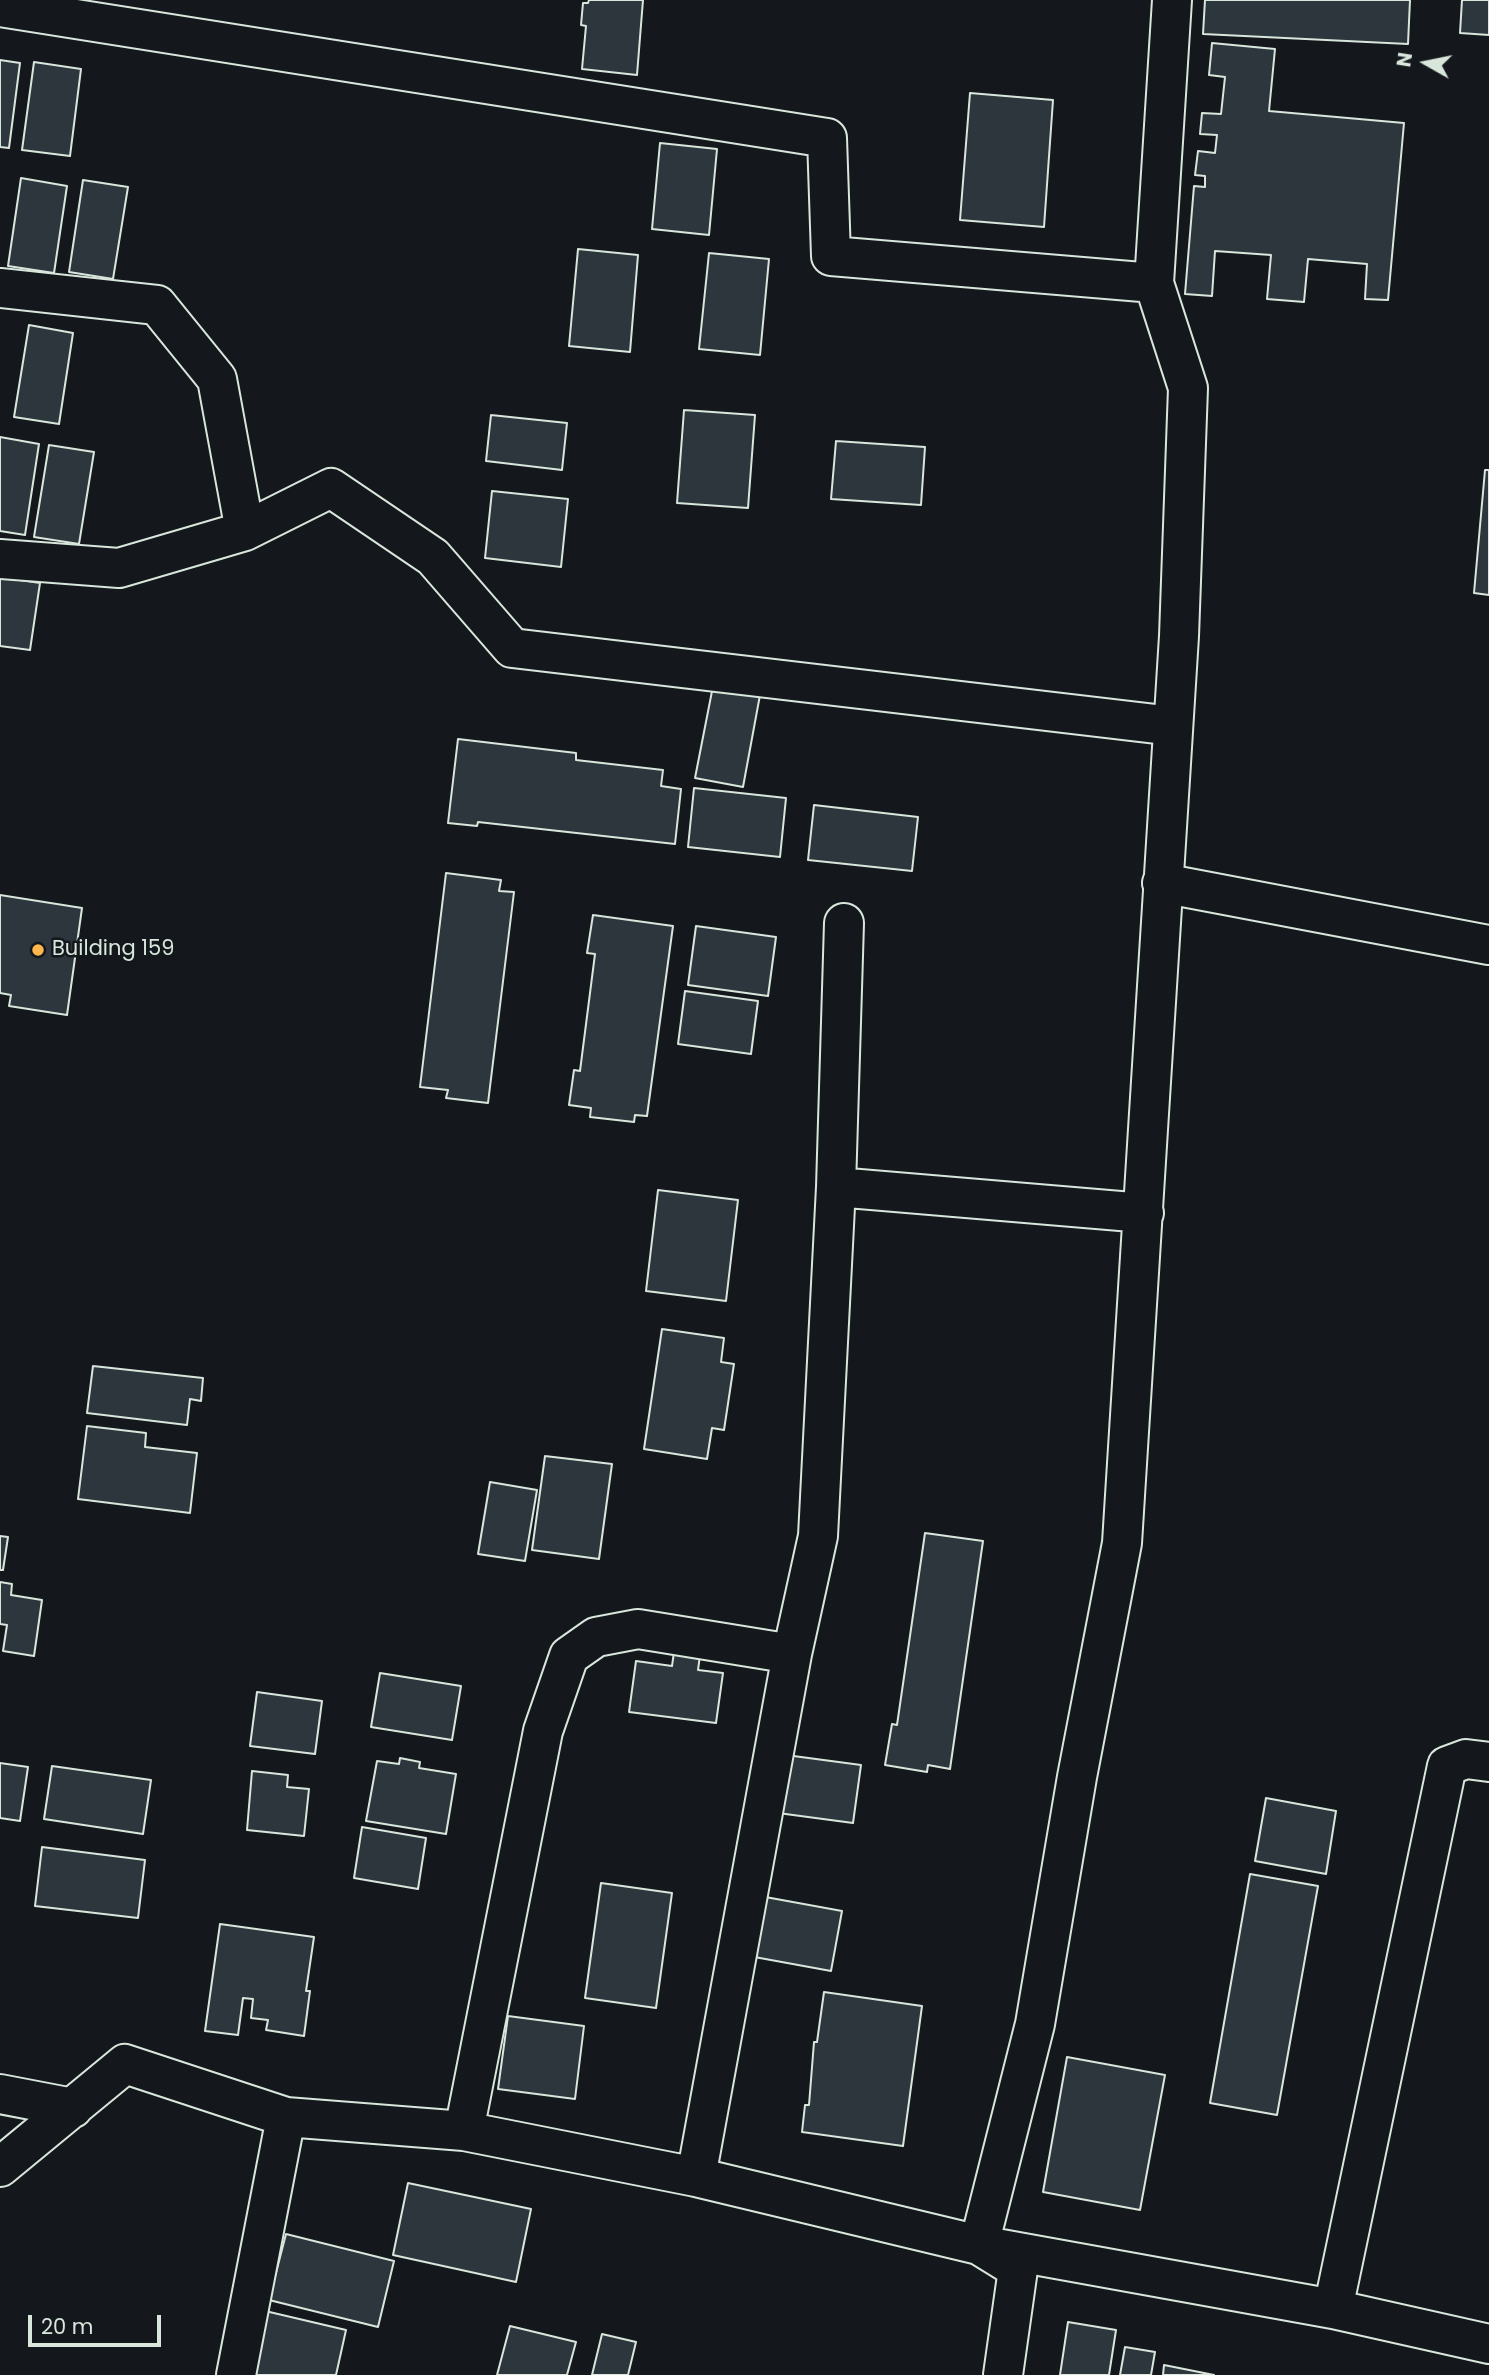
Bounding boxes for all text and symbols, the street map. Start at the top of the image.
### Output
north arrow [1391,28,1461,98]
text: N [1390,50,1419,69]
place label: Building 159 [52,937,174,963]
marker: Building 159 [30,942,46,958]
scale bar [32,2302,164,2346]
text: 20 m [41,2312,94,2341]

